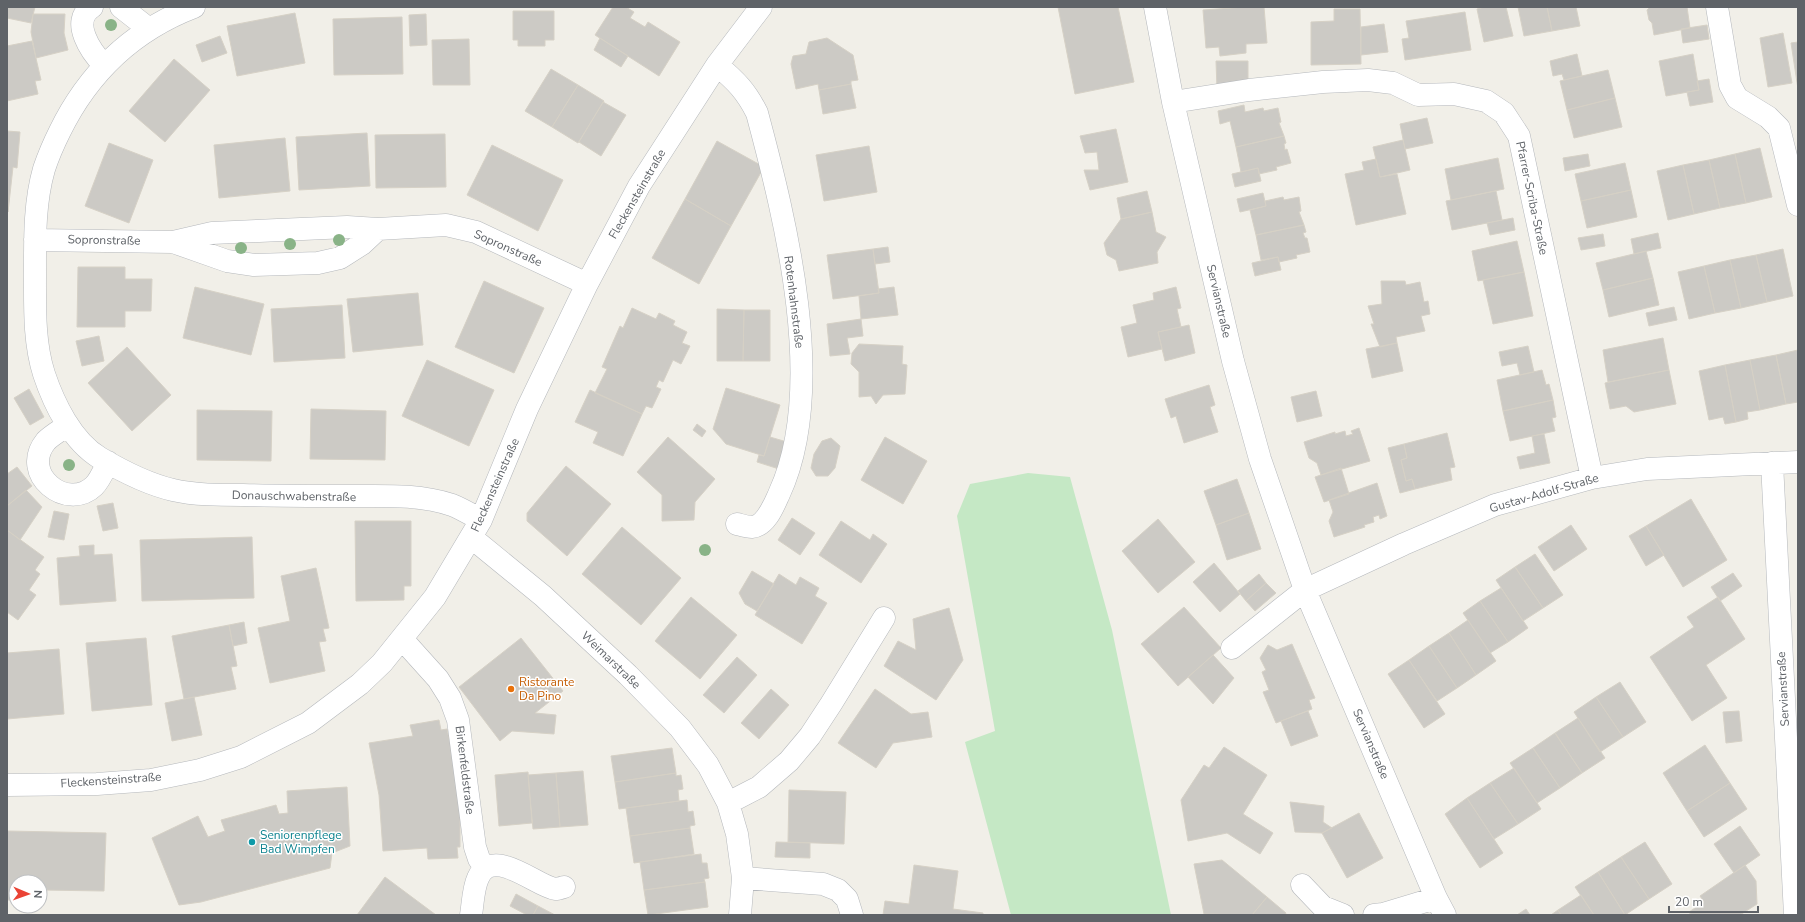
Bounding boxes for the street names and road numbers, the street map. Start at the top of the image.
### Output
street label: Pfarrer-Scriba-Straße [1512,140,1552,256]
street label: Fleckensteinstraße [605,146,669,242]
street label: Sopronstraße [471,226,545,270]
street label: Sopronstraße [67,231,141,249]
street label: Rotenhahnstraße [780,255,808,349]
street label: Servianstraße [1203,263,1235,339]
street label: Fleckensteinstraße [467,436,523,534]
street label: Gustav-Adolf-Straße [1488,470,1600,516]
street label: Donauschwabenstraße [232,487,356,505]
street label: Weimarstraße [578,628,644,692]
street label: Servianstraße [1773,651,1793,727]
street label: Servianstraße [1349,706,1393,782]
street label: Birkenfeldstraße [452,725,478,815]
street label: Fleckensteinstraße [60,768,162,792]

